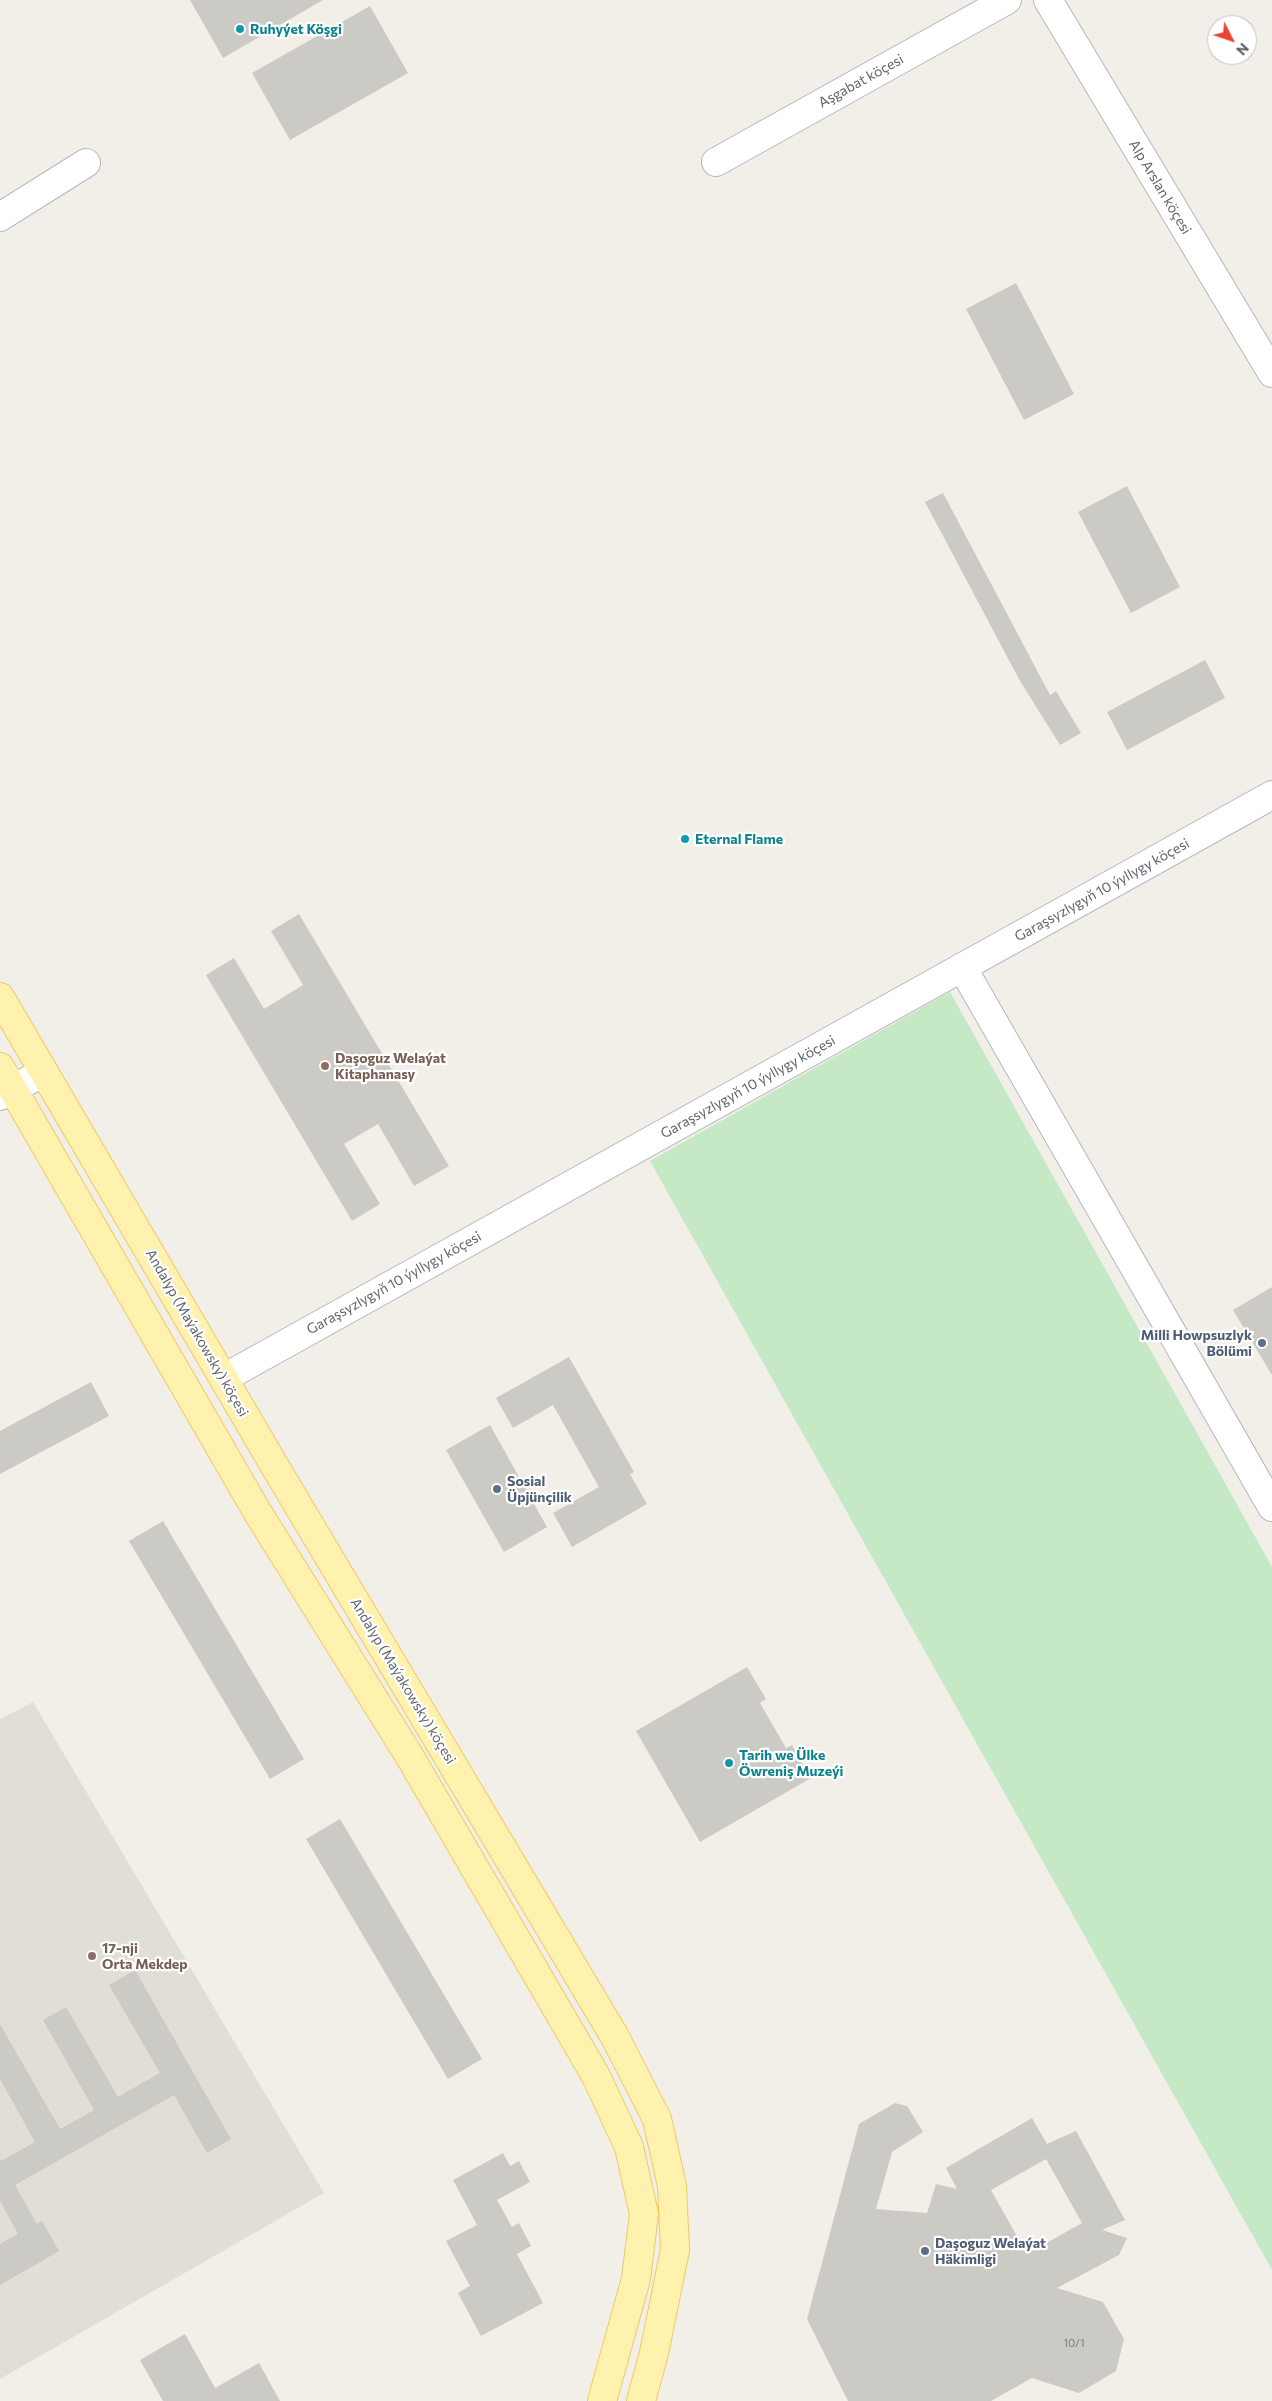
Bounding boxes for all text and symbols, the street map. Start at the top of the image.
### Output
north arrow [1207,15,1257,65]
place label: Ruhyýet Köşgi [250,21,342,37]
marker: Ruhyýet Köşgi [234,23,246,35]
text: N [1233,40,1253,59]
street label: Aşgabat köçesi [815,51,907,111]
street label: Alp Arslan köçesi [1125,137,1195,237]
place label: Eternal Flame [695,831,783,847]
marker: Eternal Flame [679,833,691,845]
street label: Garaşsyzlygyň 10 ýyllygy köçesi [1012,835,1192,945]
street label: Garaşsyzlygyň 10 ýyllygy köçesi [658,1032,838,1142]
place label: Daşoguz Welaýat Kitaphanasy [335,1050,446,1082]
marker: Daşoguz Welaýat Kitaphanasy [319,1060,331,1072]
street label: Garaşsyzlygyň 10 ýyllygy köçesi [304,1228,484,1338]
street label: Andalyp (Maýakowsky) köçesi [142,1246,252,1420]
place label: Milli Howpsuzlyk Bölümi [1141,1327,1252,1360]
marker: Milli Howpsuzlyk Bölümi [1256,1337,1268,1349]
place label: Sosial Üpjünçilik [507,1473,572,1505]
marker: Sosial Üpjünçilik [491,1483,503,1495]
street label: Andalyp (Maýakowsky) köçesi [347,1595,459,1767]
place label: Tarih we Ülke Öwreniş Muzeýi [739,1747,843,1780]
marker: Tarih we Ülke Öwreniş Muzeýi [723,1757,735,1769]
place label: 17-nji Orta Mekdep [102,1940,188,1972]
marker: 17-nji Orta Mekdep [86,1950,98,1962]
place label: Daşoguz Welaýat Häkimligi [935,2235,1046,2268]
marker: Daşoguz Welaýat Häkimligi [919,2245,931,2257]
house number: 10/1 [1063,2336,1085,2350]

